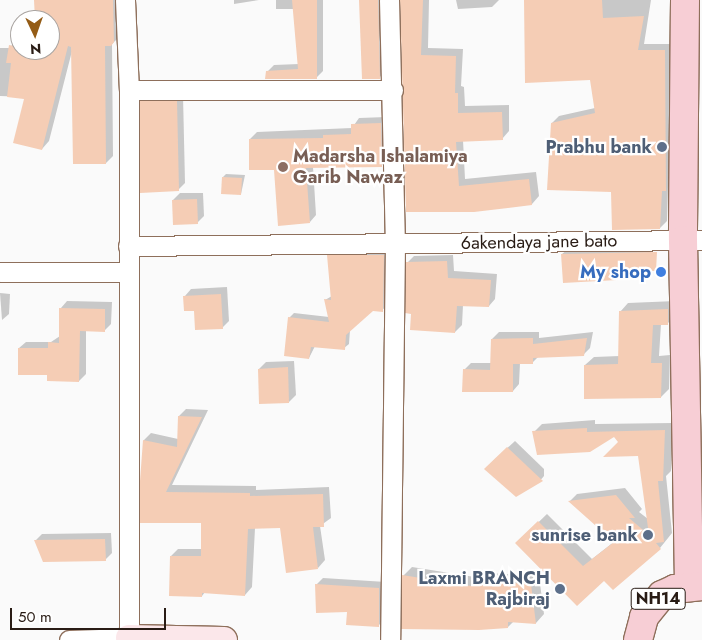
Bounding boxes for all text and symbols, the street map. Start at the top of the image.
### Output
north arrow [10,10,60,60]
text: N [30,39,42,59]
place label: Prabhu bank [545,136,652,158]
marker: Prabhu bank [656,141,668,153]
place label: Madarsha Ishalamiya Garib Nawaz [293,146,468,188]
marker: Madarsha Ishalamiya Garib Nawaz [277,161,289,173]
street label: 6akendaya jane bato [461,230,617,254]
place label: My shop [580,261,651,283]
marker: My shop [655,266,667,278]
place label: sunrise bank [531,524,638,546]
marker: sunrise bank [642,529,654,541]
place label: Laxmi BRANCH Rajbiraj [418,568,550,610]
marker: Laxmi BRANCH Rajbiraj [554,583,566,595]
road number: NH14 [630,586,686,612]
scale bar [12,598,169,630]
text: 50 m [18,606,52,628]

